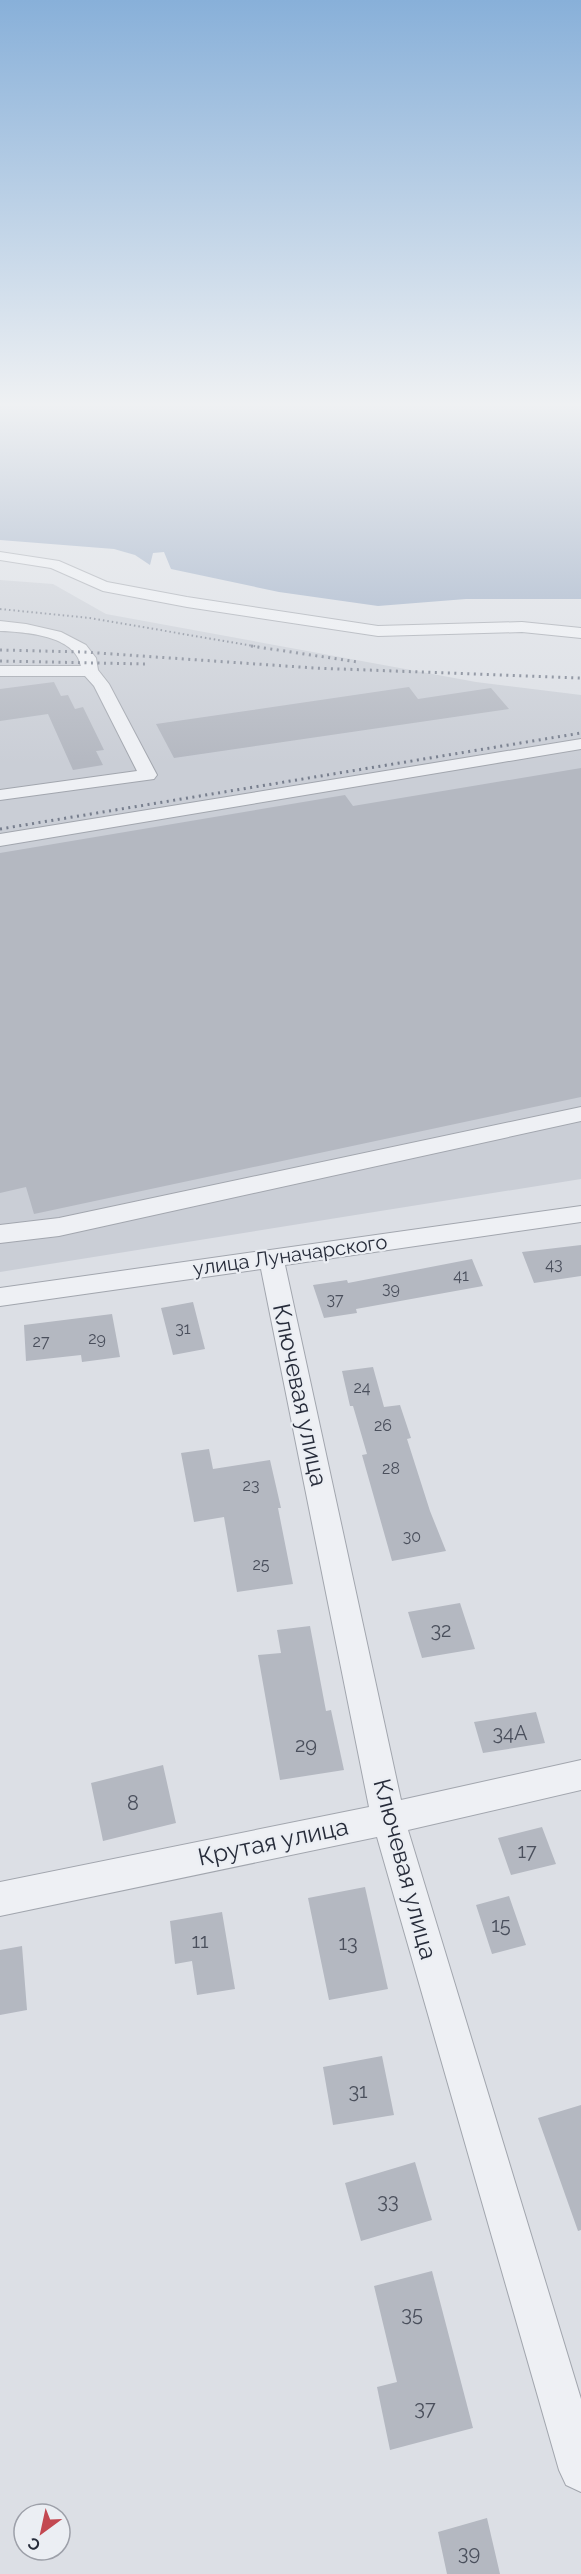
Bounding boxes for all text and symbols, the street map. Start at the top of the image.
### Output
street label: улица Луначарского [191,1229,389,1281]
house number: 43 [545,1255,563,1274]
house number: 41 [453,1266,469,1285]
house number: 39 [382,1279,400,1298]
house number: 37 [326,1290,344,1309]
street label: Ключевая улица [267,1301,334,1489]
house number: 31 [175,1319,191,1338]
house number: 29 [88,1329,106,1348]
house number: 27 [33,1332,50,1351]
house number: 24 [353,1378,371,1397]
house number: 26 [374,1416,392,1435]
house number: 28 [382,1459,400,1478]
house number: 23 [243,1476,259,1495]
house number: 30 [403,1527,421,1546]
house number: 25 [252,1555,270,1574]
house number: 32 [430,1618,452,1642]
house number: 34А [492,1721,528,1745]
house number: 29 [295,1733,317,1757]
street label: Ключевая улица [367,1775,444,1962]
house number: 8 [127,1791,139,1815]
street label: Крутая улица [195,1811,351,1872]
house number: 17 [517,1839,537,1863]
house number: 15 [491,1913,511,1937]
house number: 11 [191,1929,209,1953]
house number: 13 [338,1931,358,1955]
house number: 31 [348,2079,368,2103]
house number: 33 [377,2189,399,2213]
house number: 35 [401,2302,423,2326]
house number: 37 [414,2396,436,2420]
north arrow [12,2502,72,2562]
text: С [24,2533,44,2555]
house number: 39 [458,2541,480,2565]

